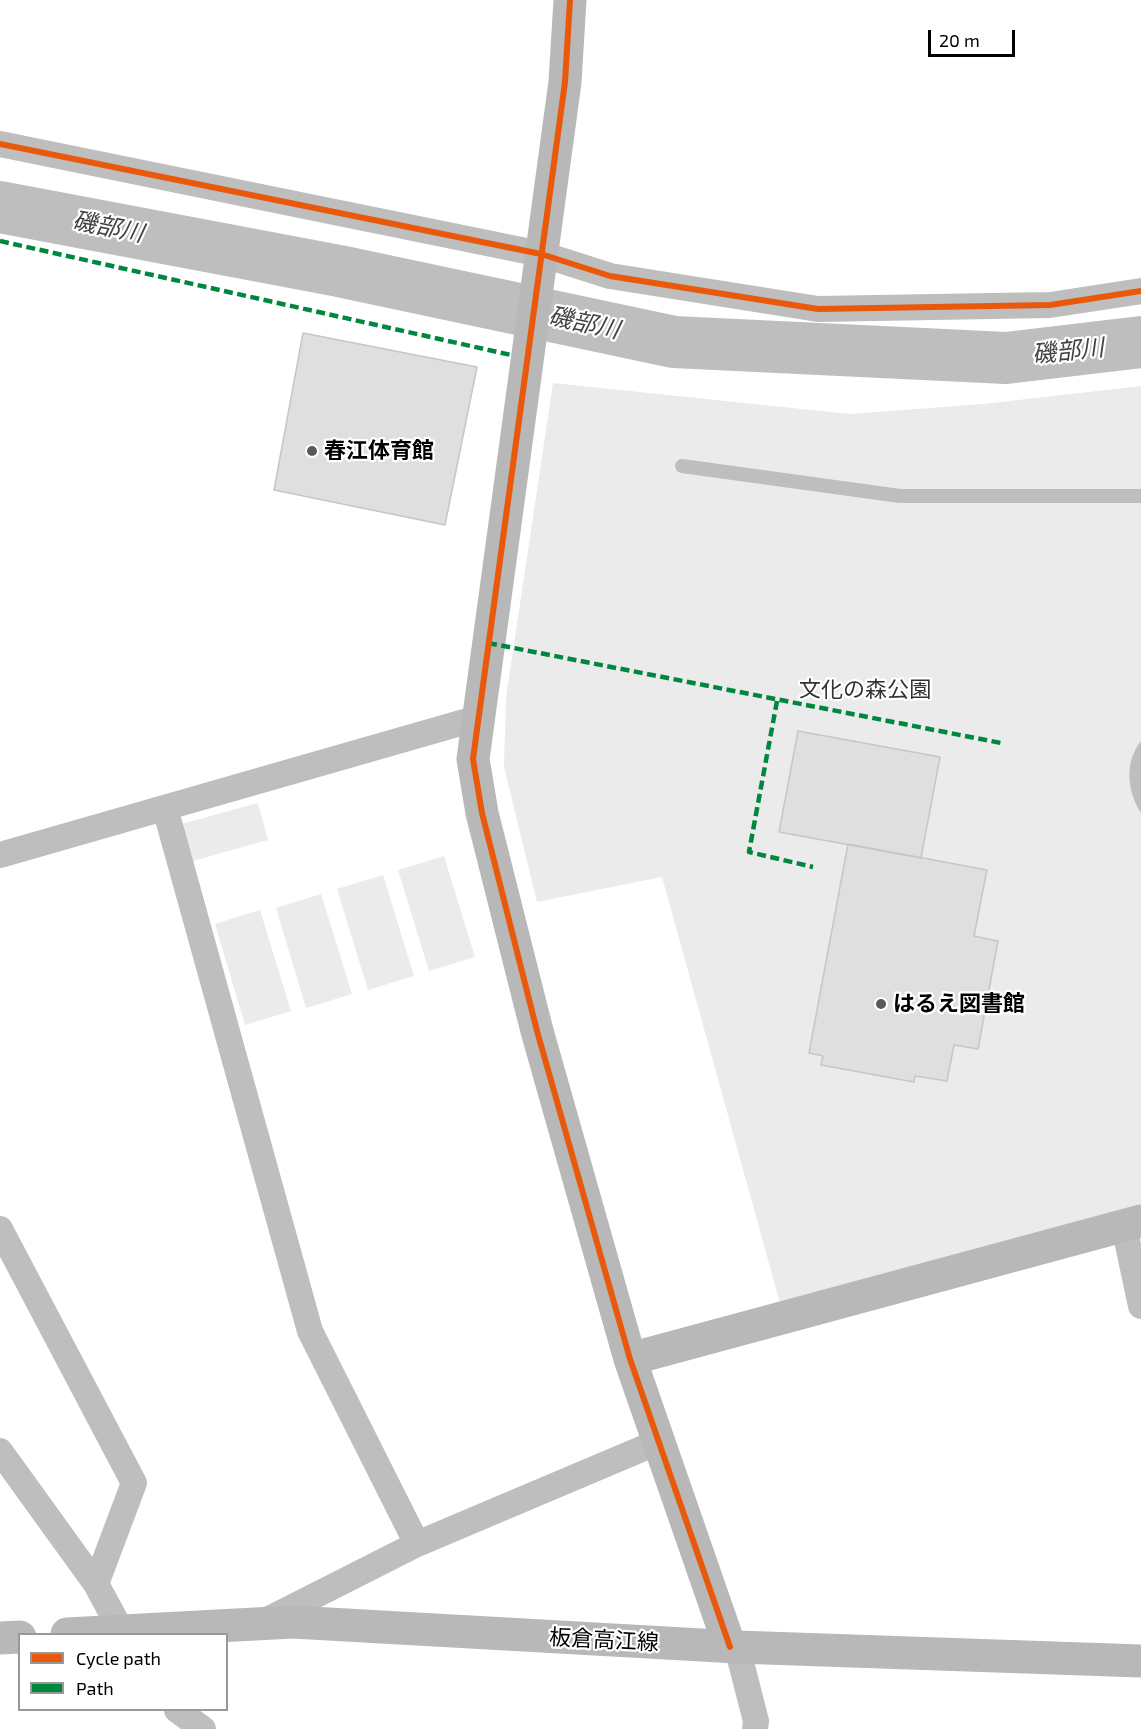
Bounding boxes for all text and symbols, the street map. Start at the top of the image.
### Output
scale bar [931,18,1018,56]
text: 20 m [939,29,980,51]
water label: 磯部川 [70,206,146,248]
water label: 磯部川 [546,301,622,345]
water label: 磯部川 [1031,333,1105,369]
place label: 春江体育館 [324,438,434,464]
marker: 春江体育館 [305,444,319,458]
park label: 文化の森公園 [799,677,931,703]
place label: はるえ図書館 [893,991,1025,1017]
marker: はるえ図書館 [874,997,888,1011]
street label: 板倉高江線 [548,1624,660,1656]
legend [18,1633,228,1711]
text: Cycle path [76,1647,161,1669]
text: Path [76,1677,114,1699]

